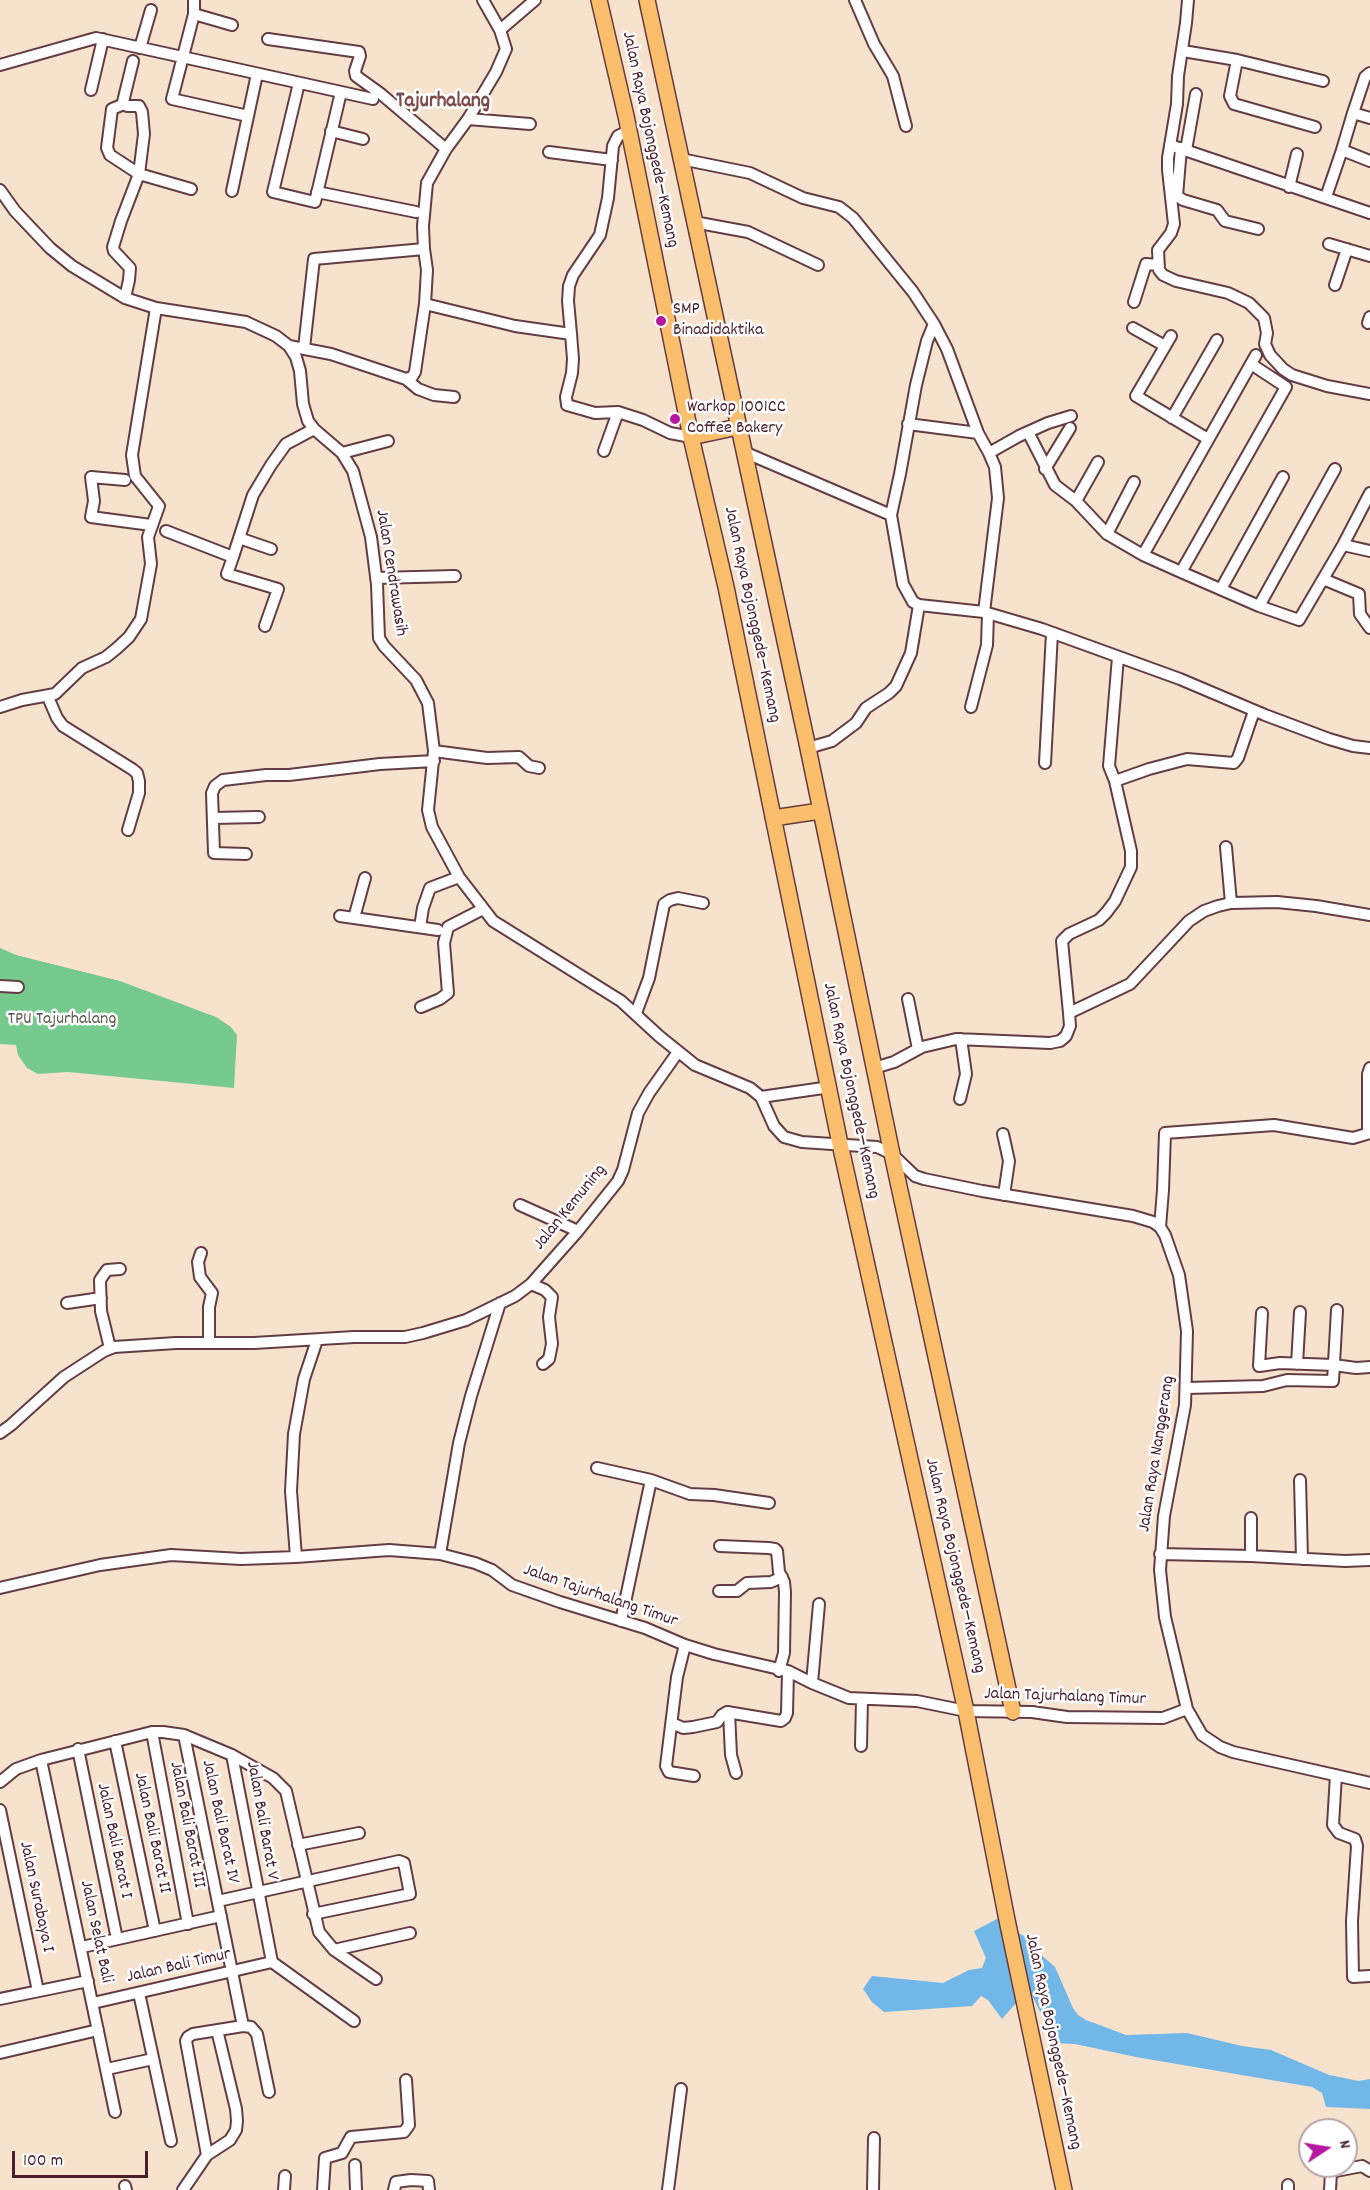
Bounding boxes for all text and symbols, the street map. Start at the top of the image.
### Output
street label: Jalan Raya Bojonggede—Kemang [616,30,682,250]
district label: Tajurhalang [396,90,490,116]
place label: SMP Binadidaktika [673,300,763,342]
marker: SMP Binadidaktika [654,314,668,328]
place label: Warkop 1001CC Coffee Bakery [687,398,786,440]
marker: Warkop 1001CC Coffee Bakery [668,412,682,426]
street label: Jalan Raya Bojonggede—Kemang [718,505,784,725]
street label: Jalan Cendrawasih [369,508,411,638]
street label: Jalan Raya Bojonggede—Kemang [817,981,883,1201]
park label: TPU Tajurhalang [8,1010,116,1032]
street label: Jalan Kemuning [530,1161,612,1255]
street label: Jalan Raya Nanggerang [1135,1374,1181,1534]
street label: Jalan Raya Bojonggede—Kemang [919,1456,989,1676]
street label: Jalan Tajurhalang Timur [520,1560,680,1634]
street label: Jalan Tajurhalang Timur [984,1684,1146,1712]
street label: Jalan Bali Barat IV [195,1758,243,1886]
street label: Jalan Bali Barat III [163,1760,209,1890]
street label: Jalan Bali Barat V [240,1760,282,1882]
street label: Jalan Bali Barat II [128,1771,174,1895]
street label: Jalan Bali Barat I [90,1781,136,1901]
street label: Jalan Surabaya I [13,1840,57,1954]
street label: Jalan Selat Bali [74,1879,116,1985]
street label: Jalan Raya Bojonggede—Kemang [1019,1932,1085,2152]
street label: Jalan Bali Timur [125,1945,233,1989]
north arrow [1298,2118,1358,2178]
text: N [1332,2138,1356,2151]
scale bar [15,2139,152,2177]
text: 100 m [23,2149,63,2174]

